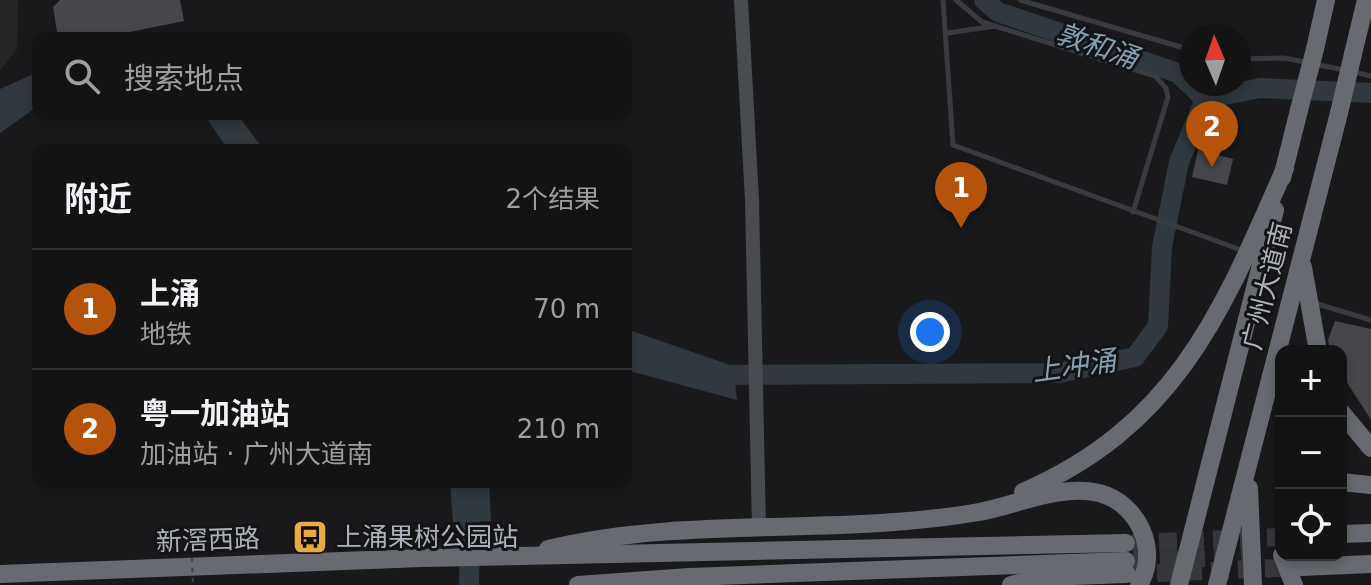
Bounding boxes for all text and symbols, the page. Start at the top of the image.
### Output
water label: 敦和涌 [1052,17,1145,76]
north arrow [1179,24,1251,96]
search box [32,32,632,120]
icon: search [60,54,104,98]
text: 搜索地点 [124,61,244,96]
pin: 2 [1186,101,1238,167]
pin: 1 [935,162,987,228]
text: 附近 [64,179,132,219]
text: 2个结果 [505,184,600,214]
street label: 广州大道南 [1237,219,1297,353]
text: 上涌 [140,276,200,311]
text: 1 [81,294,99,324]
text: 70 m [533,294,600,324]
your location [910,312,950,352]
text: 地铁 [140,319,192,349]
water label: 上冲涌 [1030,343,1121,388]
map controls [1275,345,1347,561]
button: + [1275,345,1347,417]
text: 粤一加油站 [140,396,290,431]
text: 2 [81,414,99,444]
text: 210 m [517,414,600,444]
button: − [1275,417,1347,489]
text: 加油站 · 广州大道南 [140,439,373,469]
button: locate [1275,489,1347,561]
bus stop icon: 上涌果树公园站 [291,518,329,556]
place label: 上涌果树公园站 [336,522,518,552]
street label: 新滘西路 [156,523,260,557]

